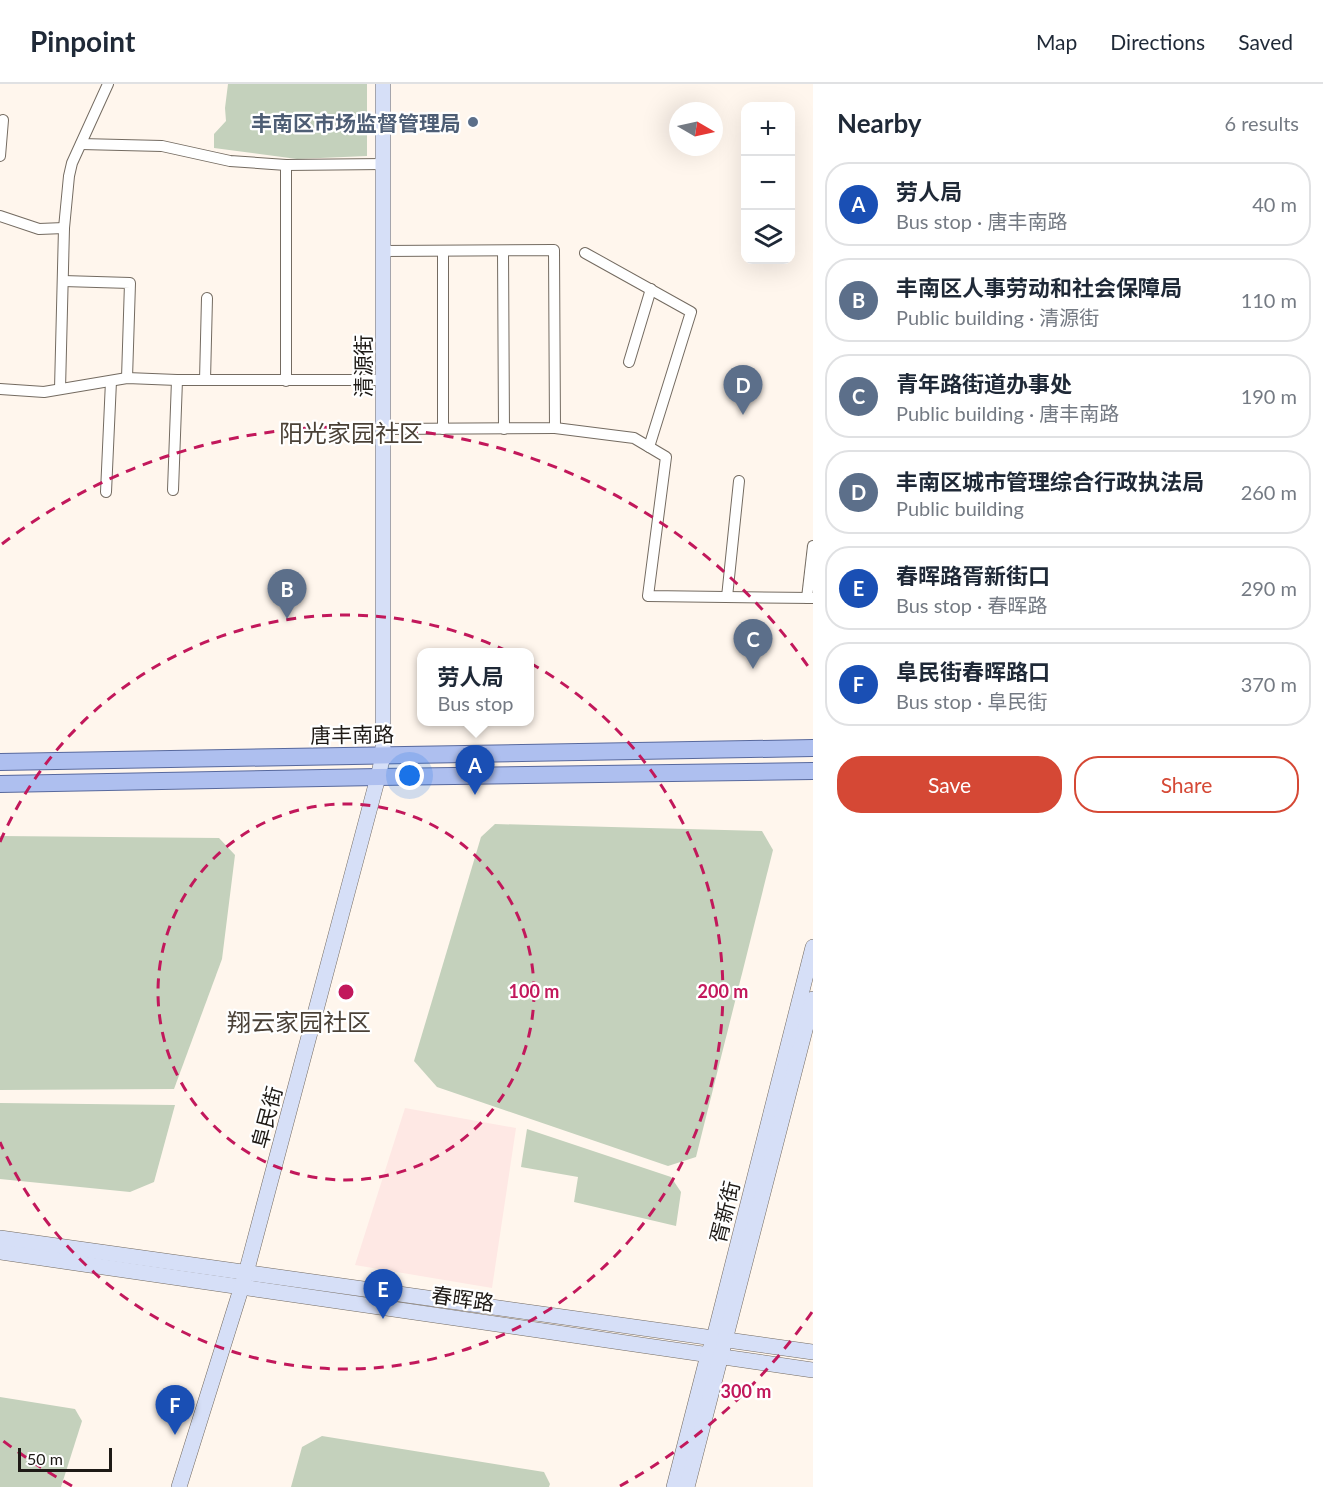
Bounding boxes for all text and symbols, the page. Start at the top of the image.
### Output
text: Pinpoint [30,24,135,58]
text: Map [1036,29,1077,54]
text: Directions [1110,29,1205,54]
text: Saved [1238,29,1293,54]
north arrow [669,102,723,156]
map controls [741,102,795,264]
button: + [741,102,795,156]
text: Nearby [837,107,922,139]
place label: 丰南区市场监督管理局 [251,110,461,135]
text: 6 results [1224,111,1299,135]
marker: 丰南区市场监督管理局 [466,115,480,129]
button: − [741,156,795,210]
text: 劳人局 [896,178,962,205]
text: A [852,192,865,216]
text: 40 m [1252,192,1297,216]
text: Bus stop · 唐丰南路 [896,209,1067,233]
button: layers [741,210,795,264]
text: 丰南区人事劳动和社会保障局 [896,274,1182,301]
text: B [852,288,865,312]
text: 110 m [1241,288,1297,312]
text: Public building · 清源街 [896,305,1099,329]
street label: 清源街 [350,335,375,398]
pin: D [724,366,762,415]
text: 青年路街道办事处 [896,370,1072,397]
text: C [852,384,865,408]
text: 190 m [1241,384,1297,408]
text: Public building · 唐丰南路 [896,401,1119,425]
district label: 阳光家园社区 [279,418,423,447]
text: 丰南区城市管理综合行政执法局 [896,468,1204,495]
text: D [851,480,866,504]
text: 260 m [1241,480,1297,504]
text: Public building [896,496,1024,520]
text: 春晖路胥新街口 [896,562,1050,589]
pin: B [268,570,306,619]
text: E [853,576,864,600]
text: 290 m [1241,576,1297,600]
text: Bus stop · 春晖路 [896,593,1047,617]
pin: C [734,620,772,669]
popup [417,648,534,726]
text: 阜民街春晖路口 [896,658,1050,685]
text: 劳人局 [438,663,504,690]
text: F [853,672,864,696]
text: 370 m [1241,672,1297,696]
text: Bus stop · 阜民街 [896,689,1047,713]
text: Bus stop [438,691,513,715]
street label: 唐丰南路 [310,721,394,747]
pin: A [456,746,494,795]
button: Save [837,756,1062,813]
button: Share [1074,756,1299,813]
your location [395,761,424,790]
text: 100 m [509,980,559,1002]
text: 200 m [698,980,748,1002]
centre of rings [336,982,356,1002]
district label: 翔云家园社区 [227,1007,371,1036]
street label: 阜民街 [246,1083,286,1151]
street label: 胥新街 [704,1178,744,1246]
pin: E [364,1270,403,1319]
street label: 春晖路 [430,1281,496,1315]
text: 300 m [721,1380,771,1402]
pin: F [156,1386,195,1435]
scale bar [18,1445,112,1472]
text: 50 m [27,1449,63,1468]

